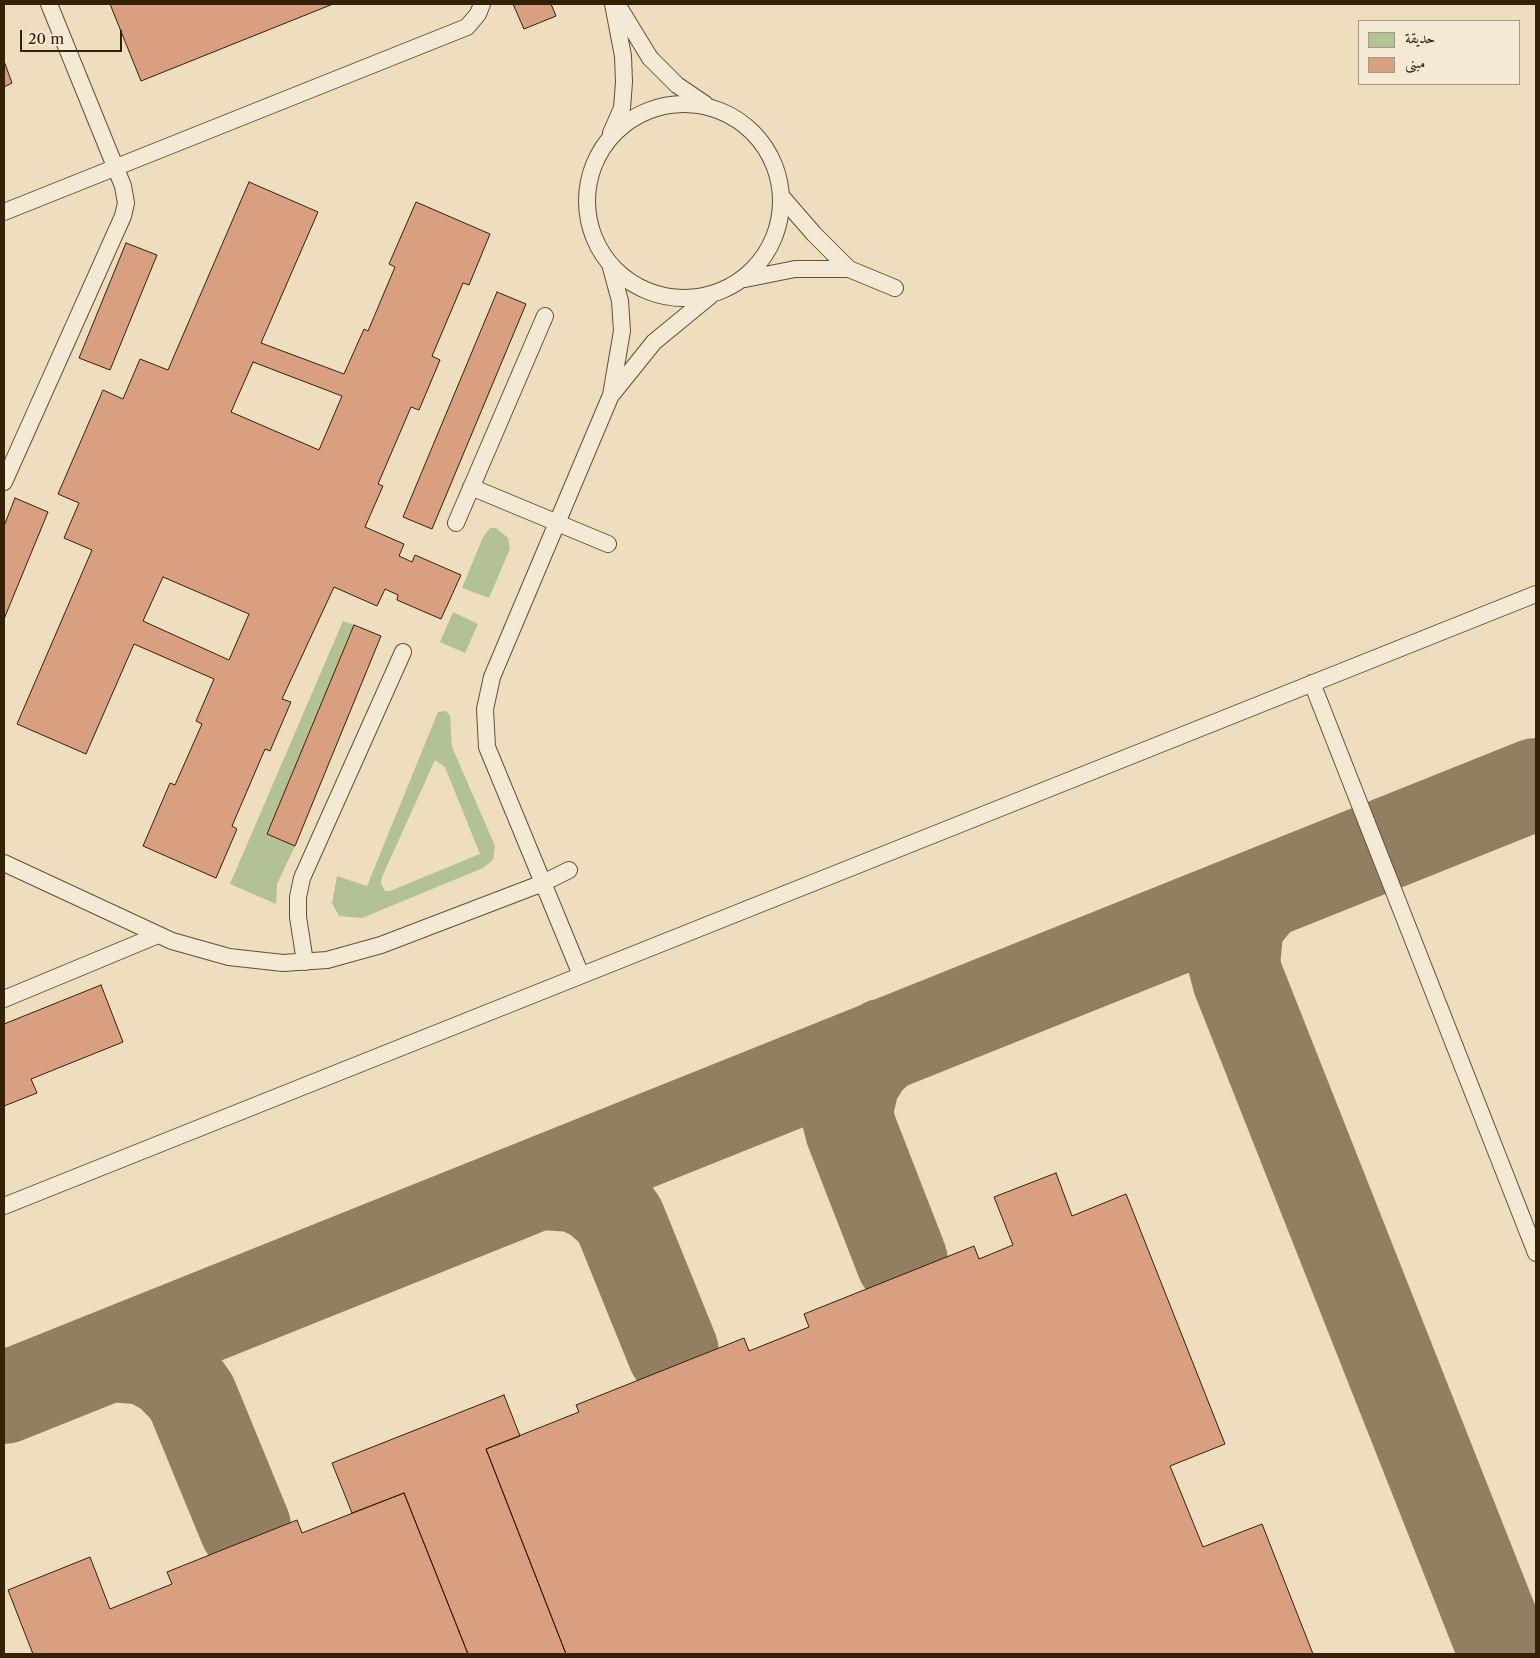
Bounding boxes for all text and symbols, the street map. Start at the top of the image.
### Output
scale bar [22,20,125,52]
legend [1358,20,1520,85]
text: حديقة [1405,28,1435,47]
text: 20 m [28,29,64,48]
text: مبنى [1405,53,1425,72]

